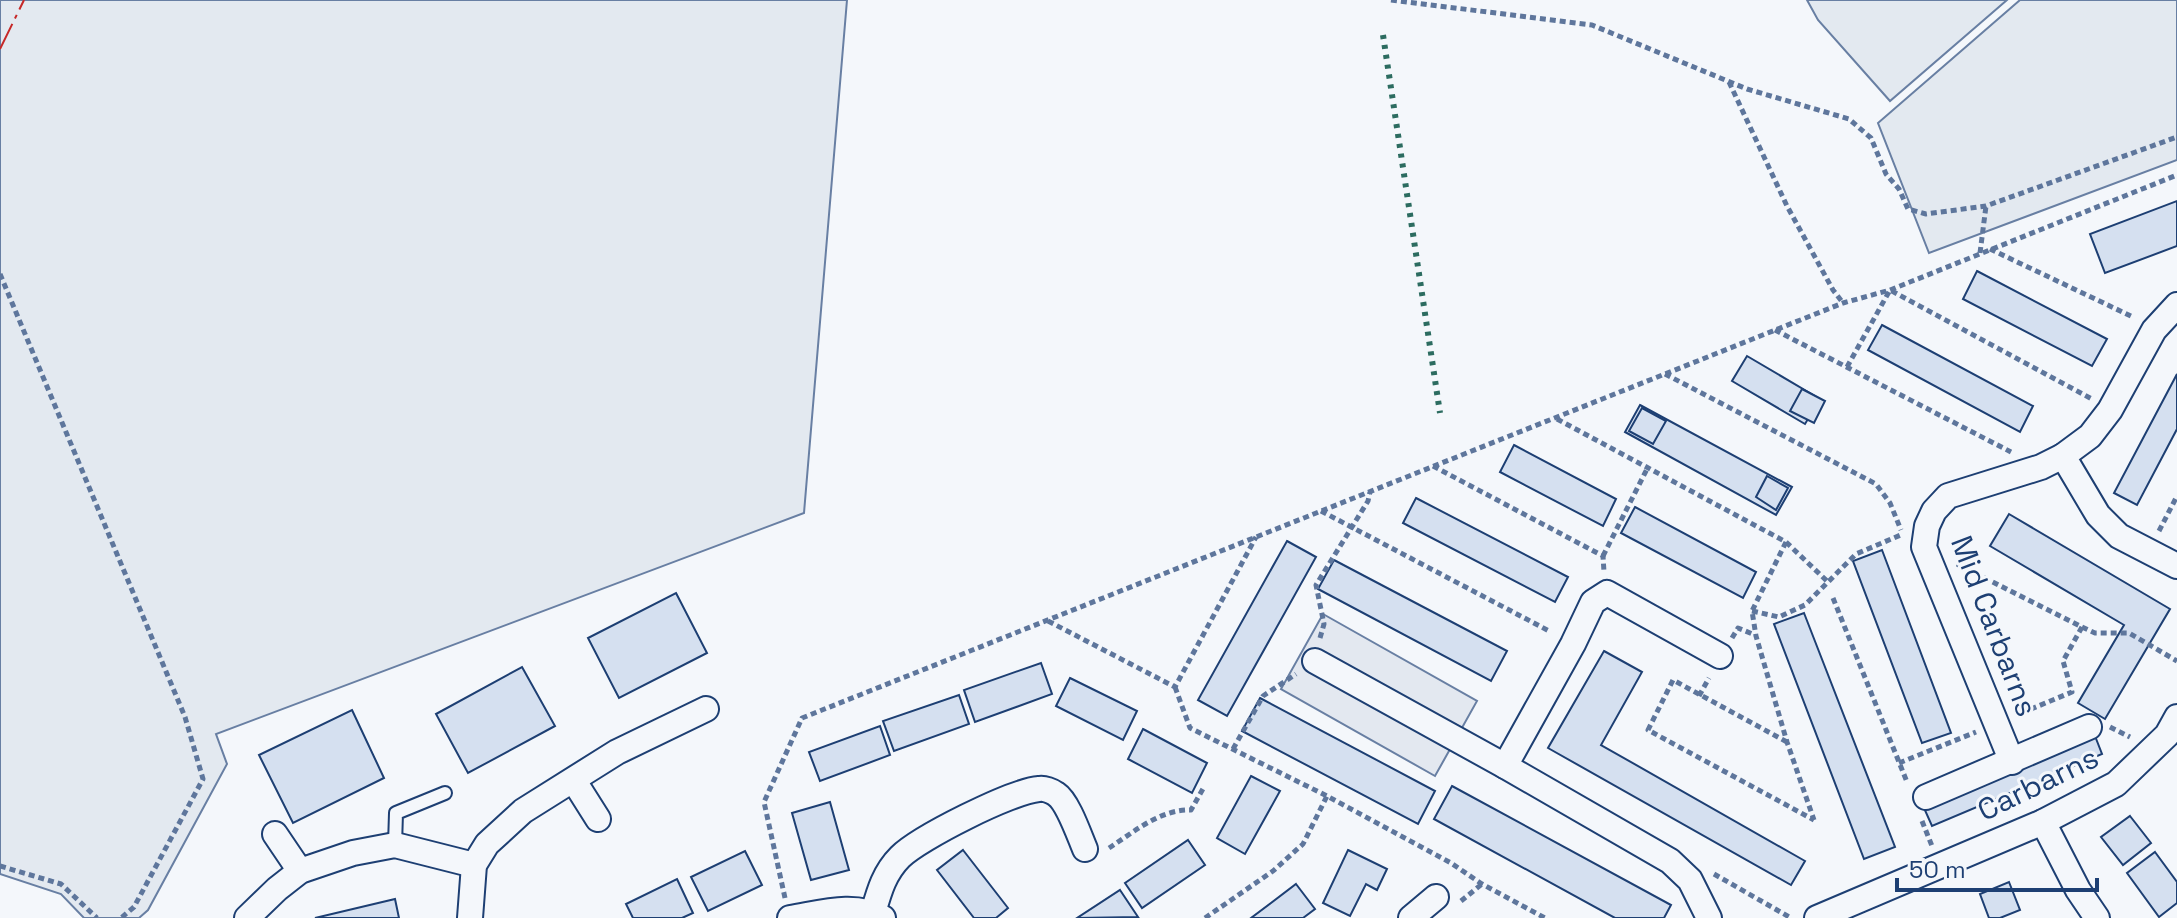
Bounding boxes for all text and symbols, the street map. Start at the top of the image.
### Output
street label: Mid Carbarns [1942,530,2047,722]
street label: Carbarns [1971,738,2105,830]
scale bar [1897,842,2097,892]
text: 50 m [1909,854,1966,885]

